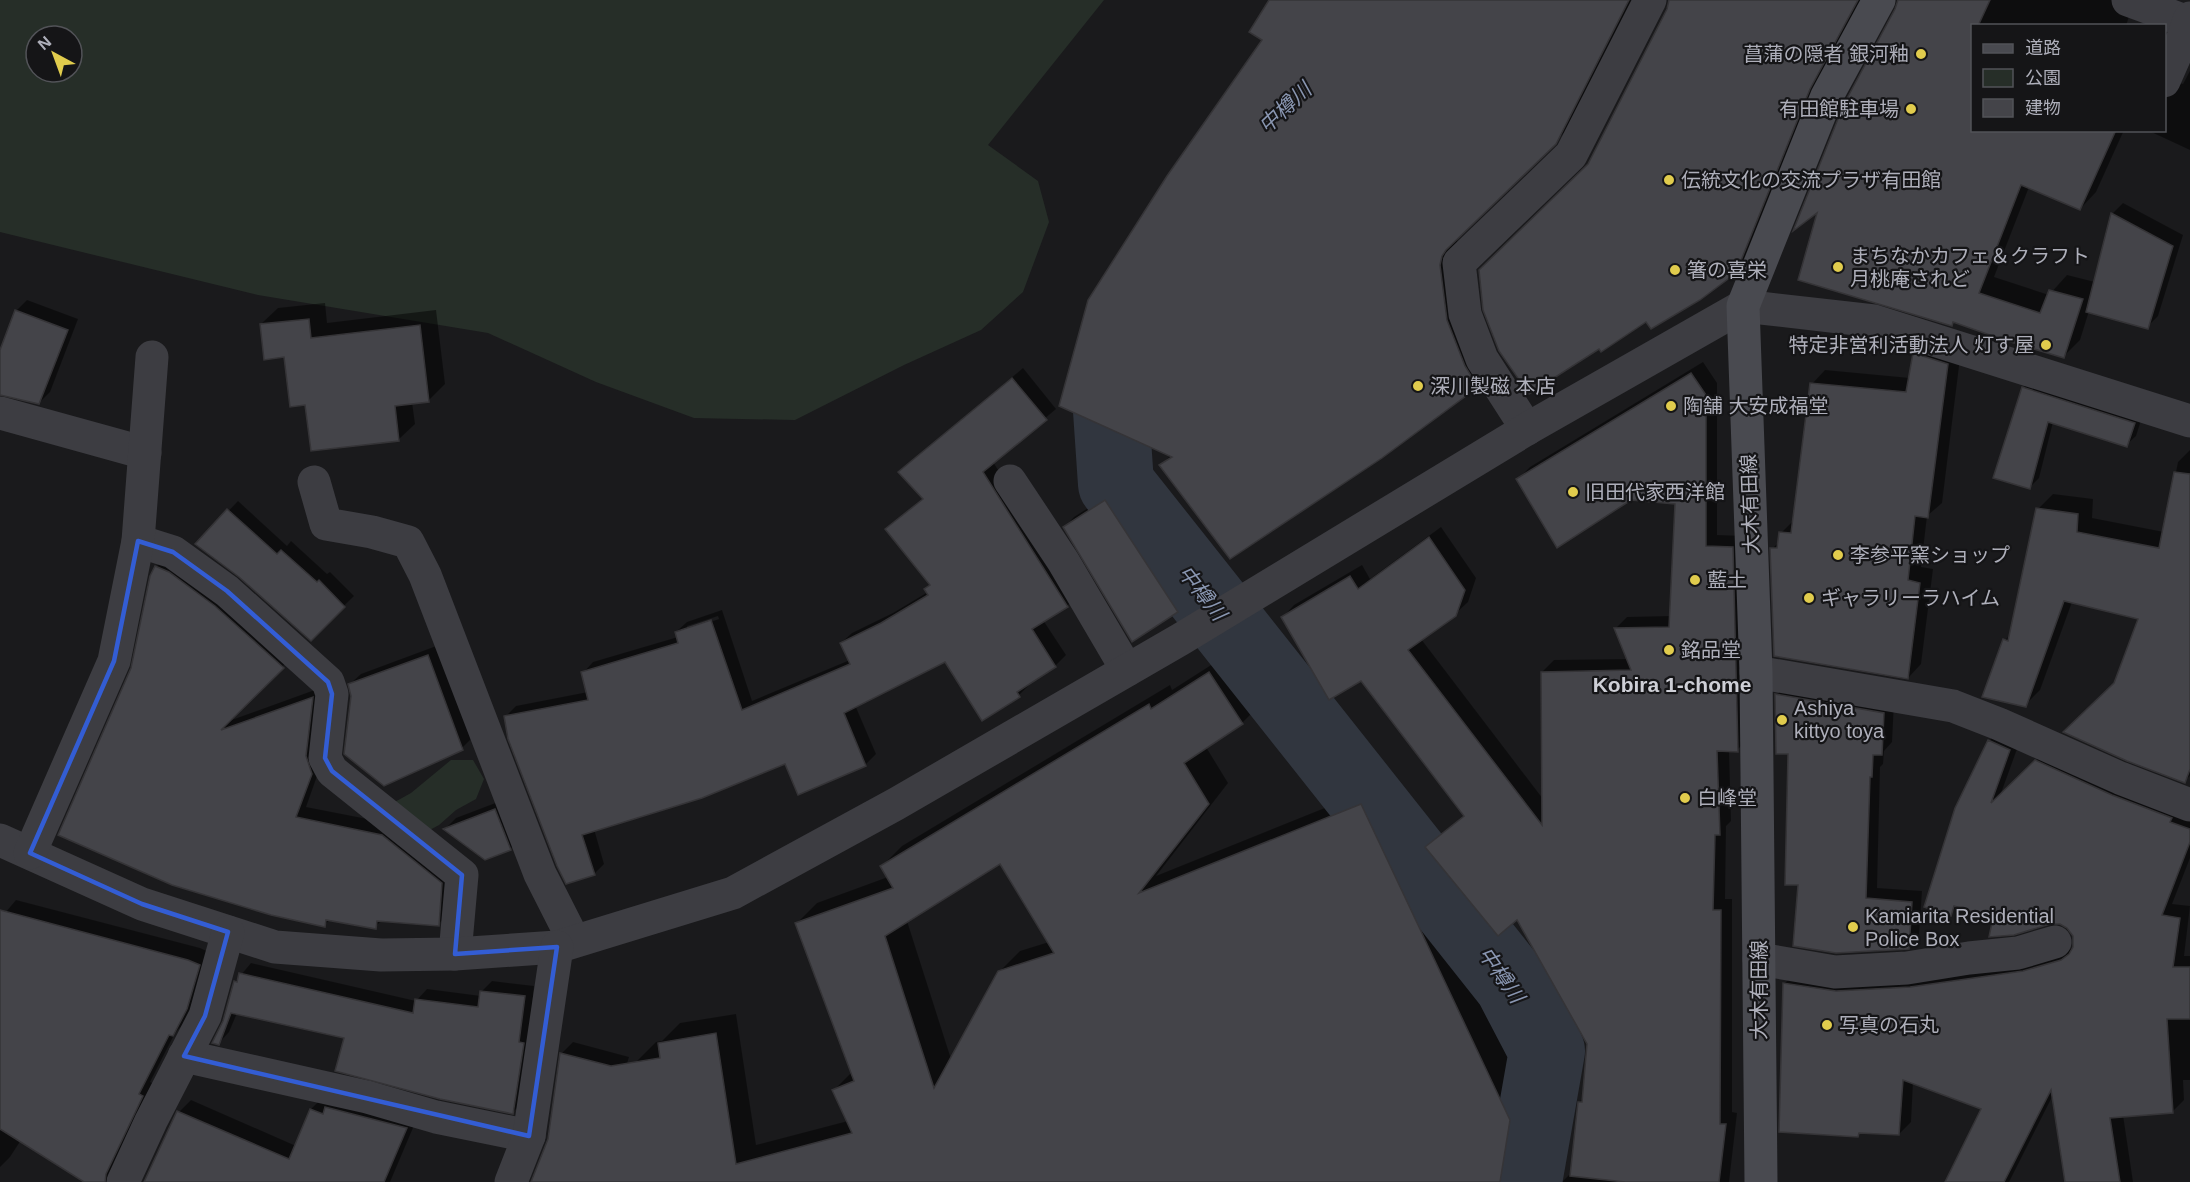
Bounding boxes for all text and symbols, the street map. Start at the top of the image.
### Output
north arrow [24,24,84,84]
legend [1971,24,2166,132]
text: N [35,33,54,53]
text: 道路 [2025,38,2061,58]
place label: 菖蒲の隠者 銀河釉 [1743,43,1909,65]
marker: 菖蒲の隠者 銀河釉 [1914,47,1928,61]
text: 公園 [2025,68,2061,88]
water label: 中樽川 [1254,76,1317,138]
place label: 有田館駐車場 [1779,98,1899,120]
text: 建物 [2025,98,2061,118]
marker: 有田館駐車場 [1904,102,1918,116]
place label: 伝統文化の交流プラザ有田館 [1681,169,1941,191]
marker: 伝統文化の交流プラザ有田館 [1662,173,1676,187]
place label: まちなかカフェ＆クラフト 月桃庵されど [1850,245,2090,290]
place label: 箸の喜栄 [1687,259,1767,281]
marker: まちなかカフェ＆クラフト 月桃庵されど [1831,260,1845,274]
marker: 箸の喜栄 [1668,263,1682,277]
place label: 特定非営利活動法人 灯す屋 [1788,334,2034,356]
marker: 特定非営利活動法人 灯す屋 [2039,338,2053,352]
place label: 深川製磁 本店 [1430,375,1556,397]
marker: 深川製磁 本店 [1411,379,1425,393]
place label: 陶舗 大安成福堂 [1683,395,1829,417]
marker: 陶舗 大安成福堂 [1664,399,1678,413]
street label: 大木有田線 [1737,454,1763,554]
place label: 旧田代家西洋館 [1585,481,1725,503]
marker: 旧田代家西洋館 [1566,485,1580,499]
place label: 李参平窯ショップ [1850,544,2010,566]
marker: 李参平窯ショップ [1831,548,1845,562]
water label: 中樽川 [1174,561,1232,626]
place label: 藍土 [1707,569,1747,591]
marker: 藍土 [1688,573,1702,587]
place label: ギャラリーラハイム [1821,587,2000,609]
marker: ギャラリーラハイム [1802,591,1816,605]
place label: 銘品堂 [1681,639,1741,661]
marker: 銘品堂 [1662,643,1676,657]
district label: Kobira 1-chome [1593,673,1751,696]
place label: Ashiya kittyo toya [1794,697,1885,742]
marker: Ashiya kittyo toya [1775,713,1789,727]
place label: 白峰堂 [1697,787,1757,809]
marker: 白峰堂 [1678,791,1692,805]
place label: Kamiarita Residential Police Box [1865,905,2054,950]
marker: Kamiarita Residential Police Box [1846,920,1860,934]
street label: 大木有田線 [1748,940,1770,1040]
water label: 中樽川 [1474,942,1530,1009]
place label: 写真の石丸 [1839,1014,1939,1036]
marker: 写真の石丸 [1820,1018,1834,1032]

